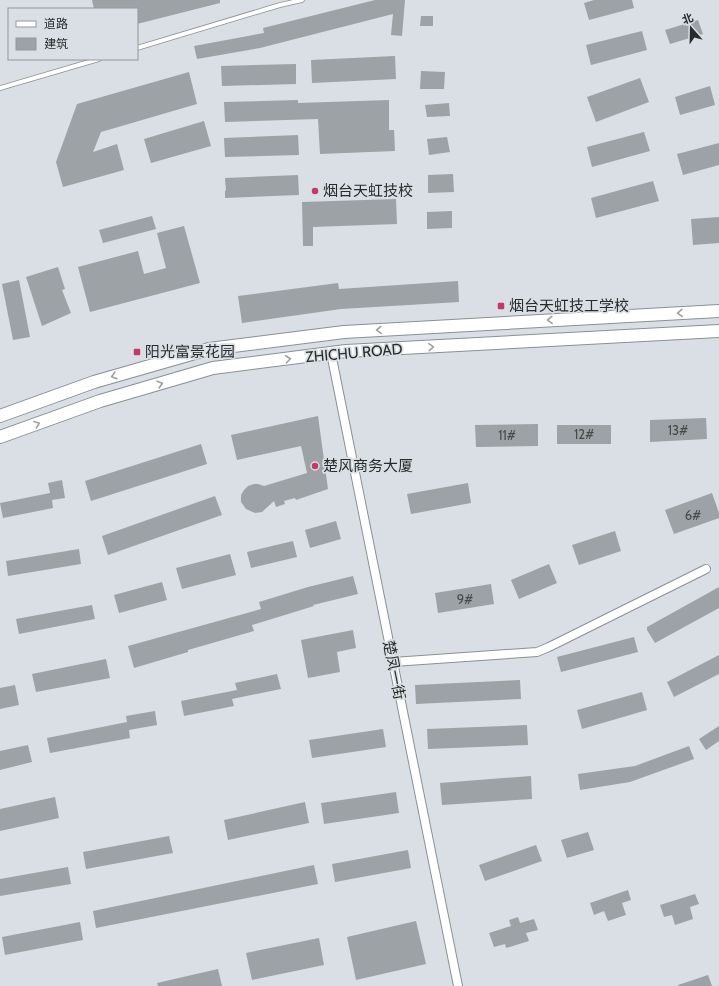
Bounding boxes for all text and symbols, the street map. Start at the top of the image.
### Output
legend [8,8,138,60]
north arrow [671,8,711,48]
text: 北 [680,10,695,27]
text: 道路 [44,16,68,31]
text: 建筑 [44,36,68,51]
place label: 烟台天虹技校 [323,182,413,200]
marker: 烟台天虹技校 [310,186,320,196]
place label: 烟台天虹技工学校 [509,297,629,315]
marker: 烟台天虹技工学校 [496,301,506,311]
one-way arrow [677,309,683,317]
one-way arrow [547,316,553,325]
one-way arrow [376,325,382,334]
street label: ZHICHU ROAD [305,340,403,366]
one-way arrow [428,342,434,351]
place label: 阳光富景花园 [145,343,235,361]
marker: 阳光富景花园 [132,347,142,357]
one-way arrow [284,355,291,364]
one-way arrow [110,371,117,380]
one-way arrow [157,380,164,389]
one-way arrow [33,420,40,428]
house number: 13# [668,422,688,438]
house number: 12# [574,426,594,442]
house number: 11# [498,427,516,443]
place label: 楚风商务大厦 [323,457,413,475]
marker: 楚风商务大厦 [310,461,320,471]
house number: 6# [685,507,701,523]
house number: 9# [457,591,473,607]
street label: 楚凤一街 [379,639,409,701]

